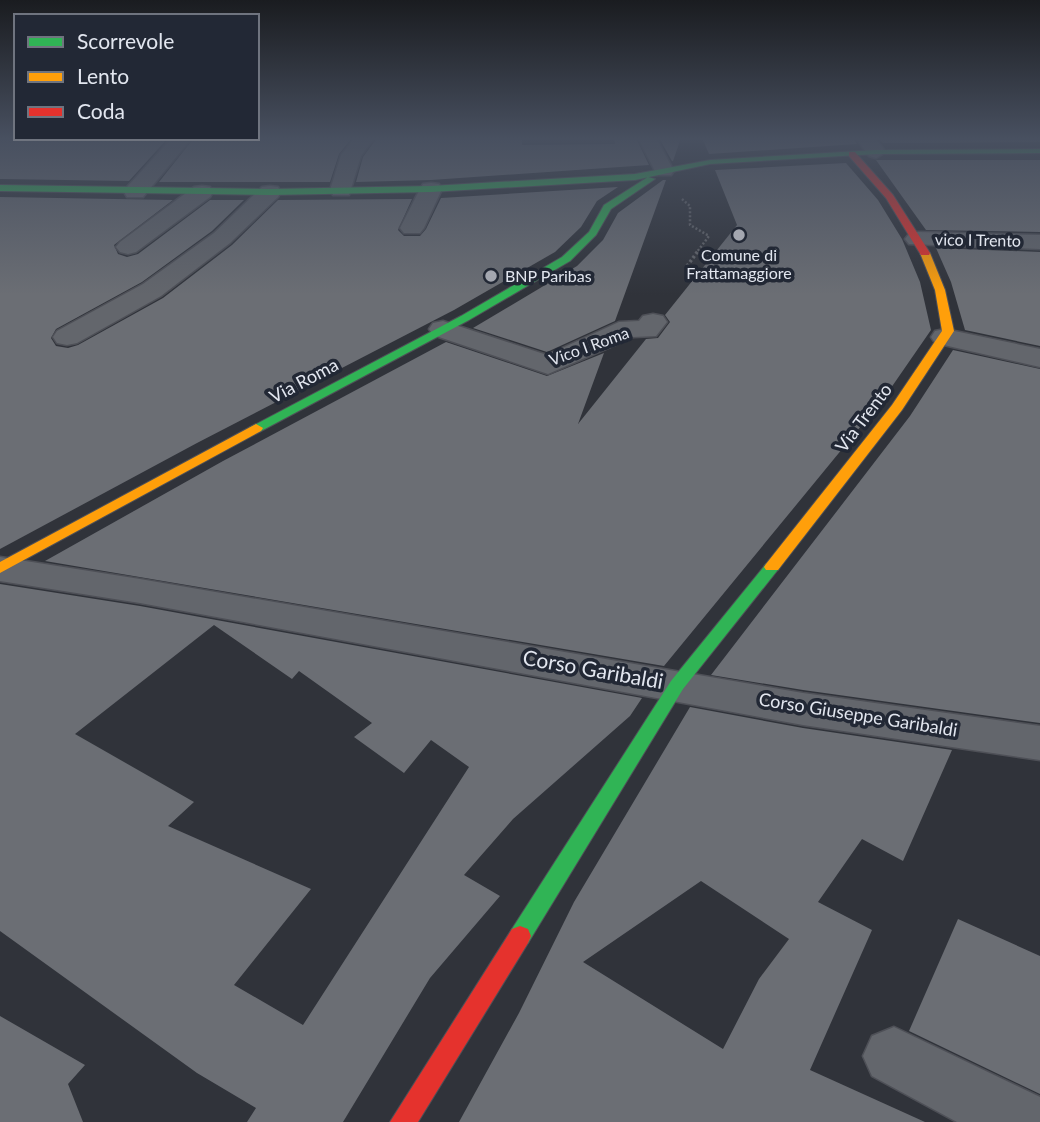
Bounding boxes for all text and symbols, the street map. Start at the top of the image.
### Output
legend [14,14,259,140]
text: Scorrevole [77,28,174,53]
text: Lento [77,63,129,88]
text: Coda [77,98,125,123]
marker: Comune di Frattamaggiore [731,227,747,243]
street label: vico I Trento [935,229,1021,250]
place label: Comune di Frattamaggiore [686,245,792,282]
place label: BNP Paribas [505,266,592,285]
marker: BNP Paribas [483,268,499,284]
street label: Vico I Roma [546,322,631,369]
street label: Via Roma [265,353,342,407]
street label: Via Trento [830,379,896,456]
street label: Corso Garibaldi [521,644,665,693]
street label: Corso Giuseppe Garibaldi [757,687,959,741]

